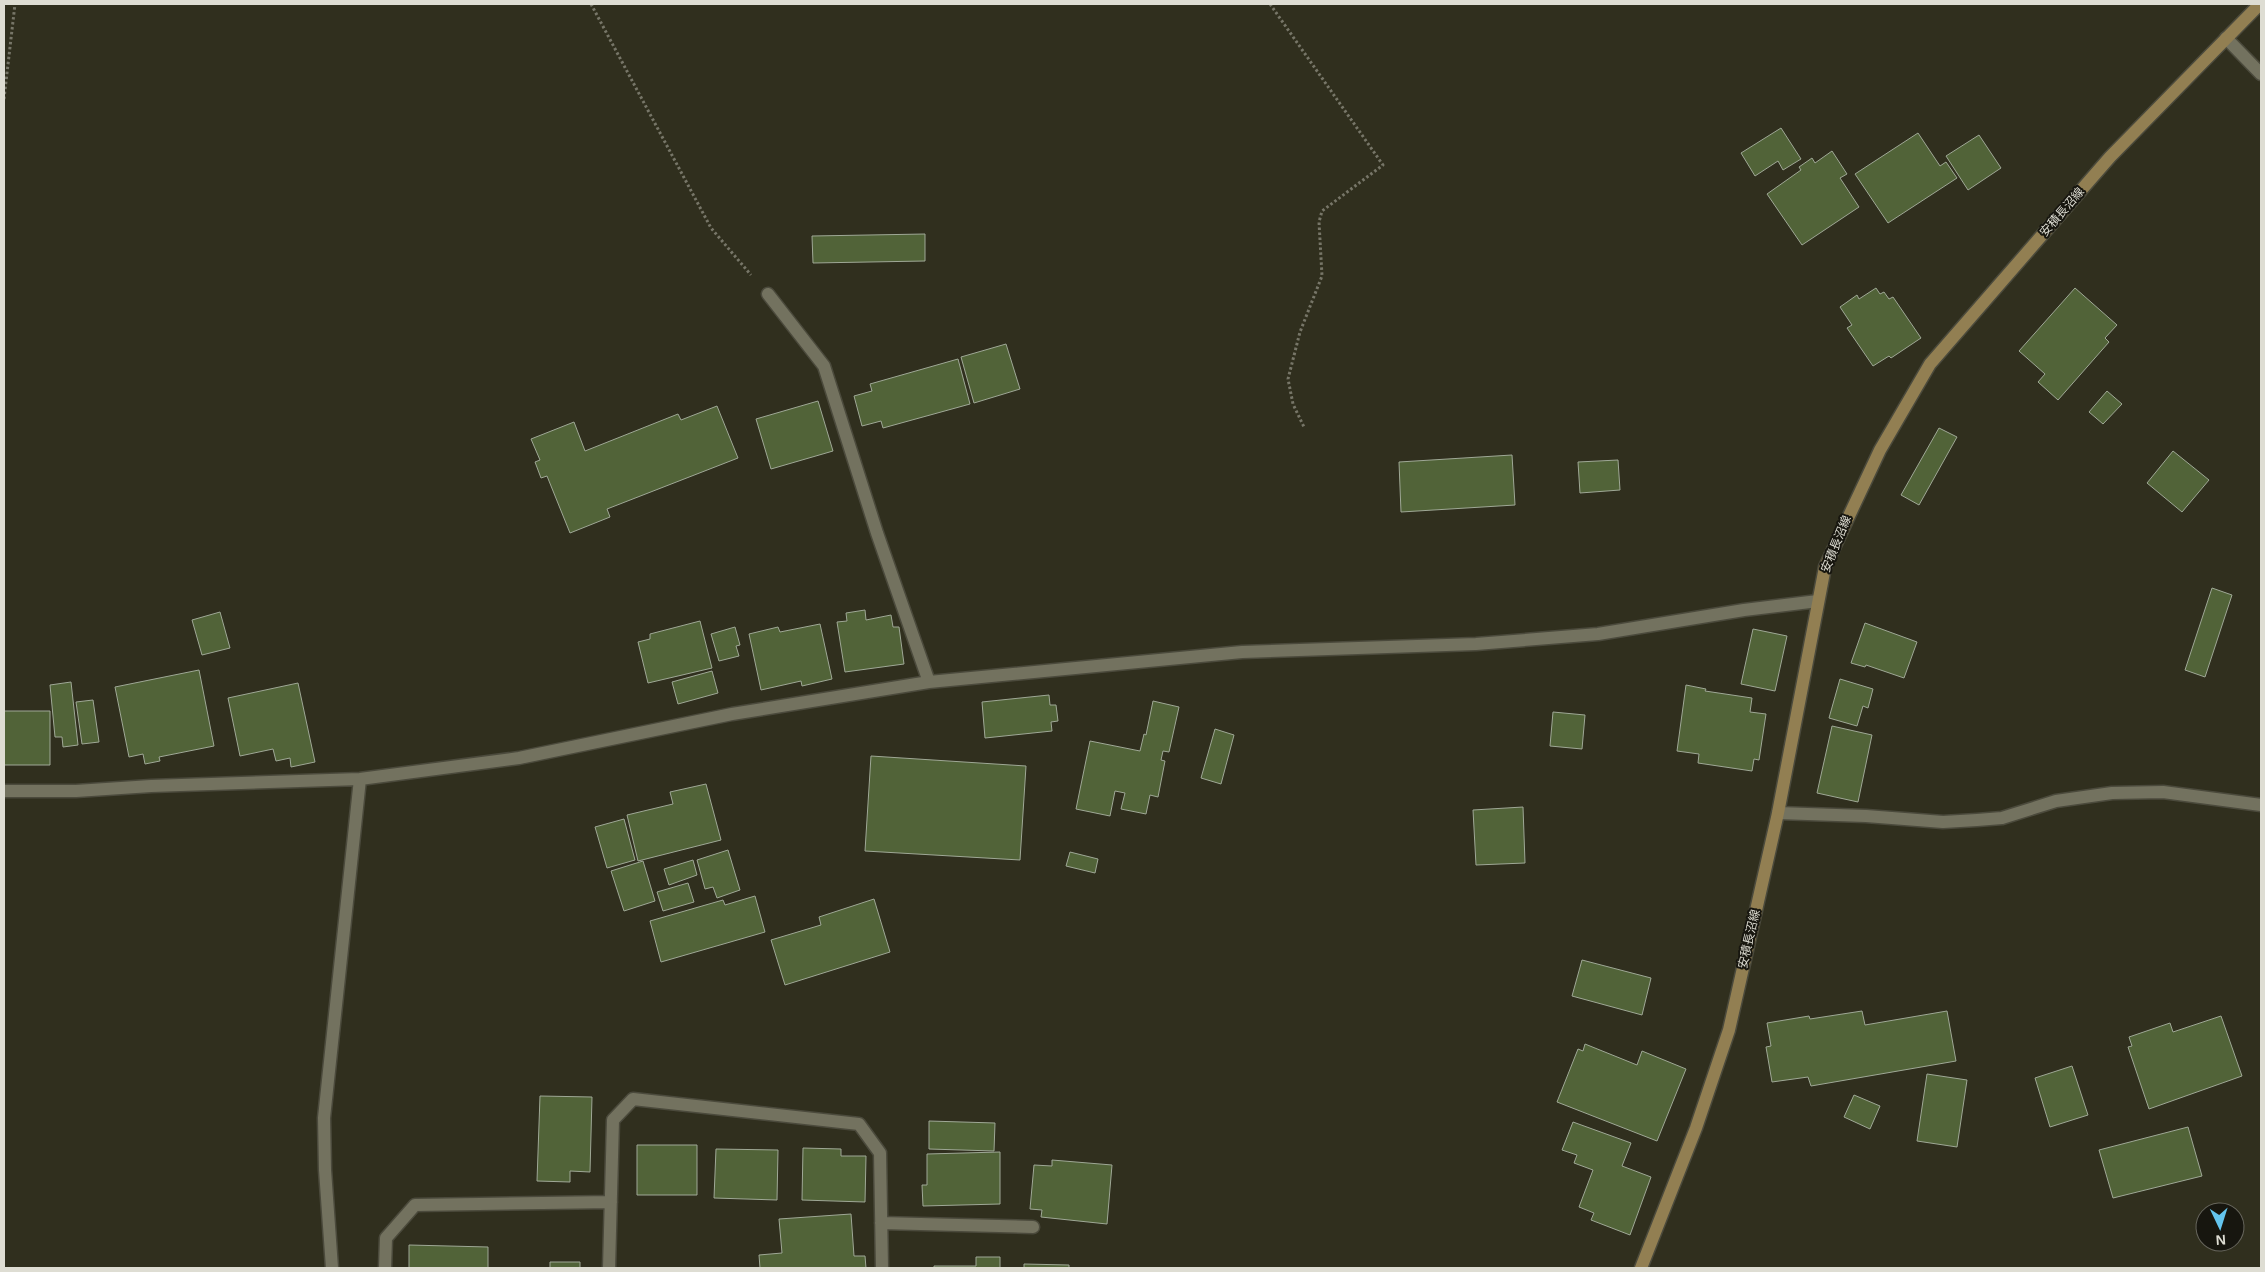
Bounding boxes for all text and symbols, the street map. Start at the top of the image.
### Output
street label: 安積長沼線 [2037,185,2087,239]
street label: 安積長沼線 [1818,514,1854,574]
street label: 安積長沼線 [1735,908,1763,970]
north arrow [2195,1202,2245,1252]
text: N [2215,1232,2227,1248]

